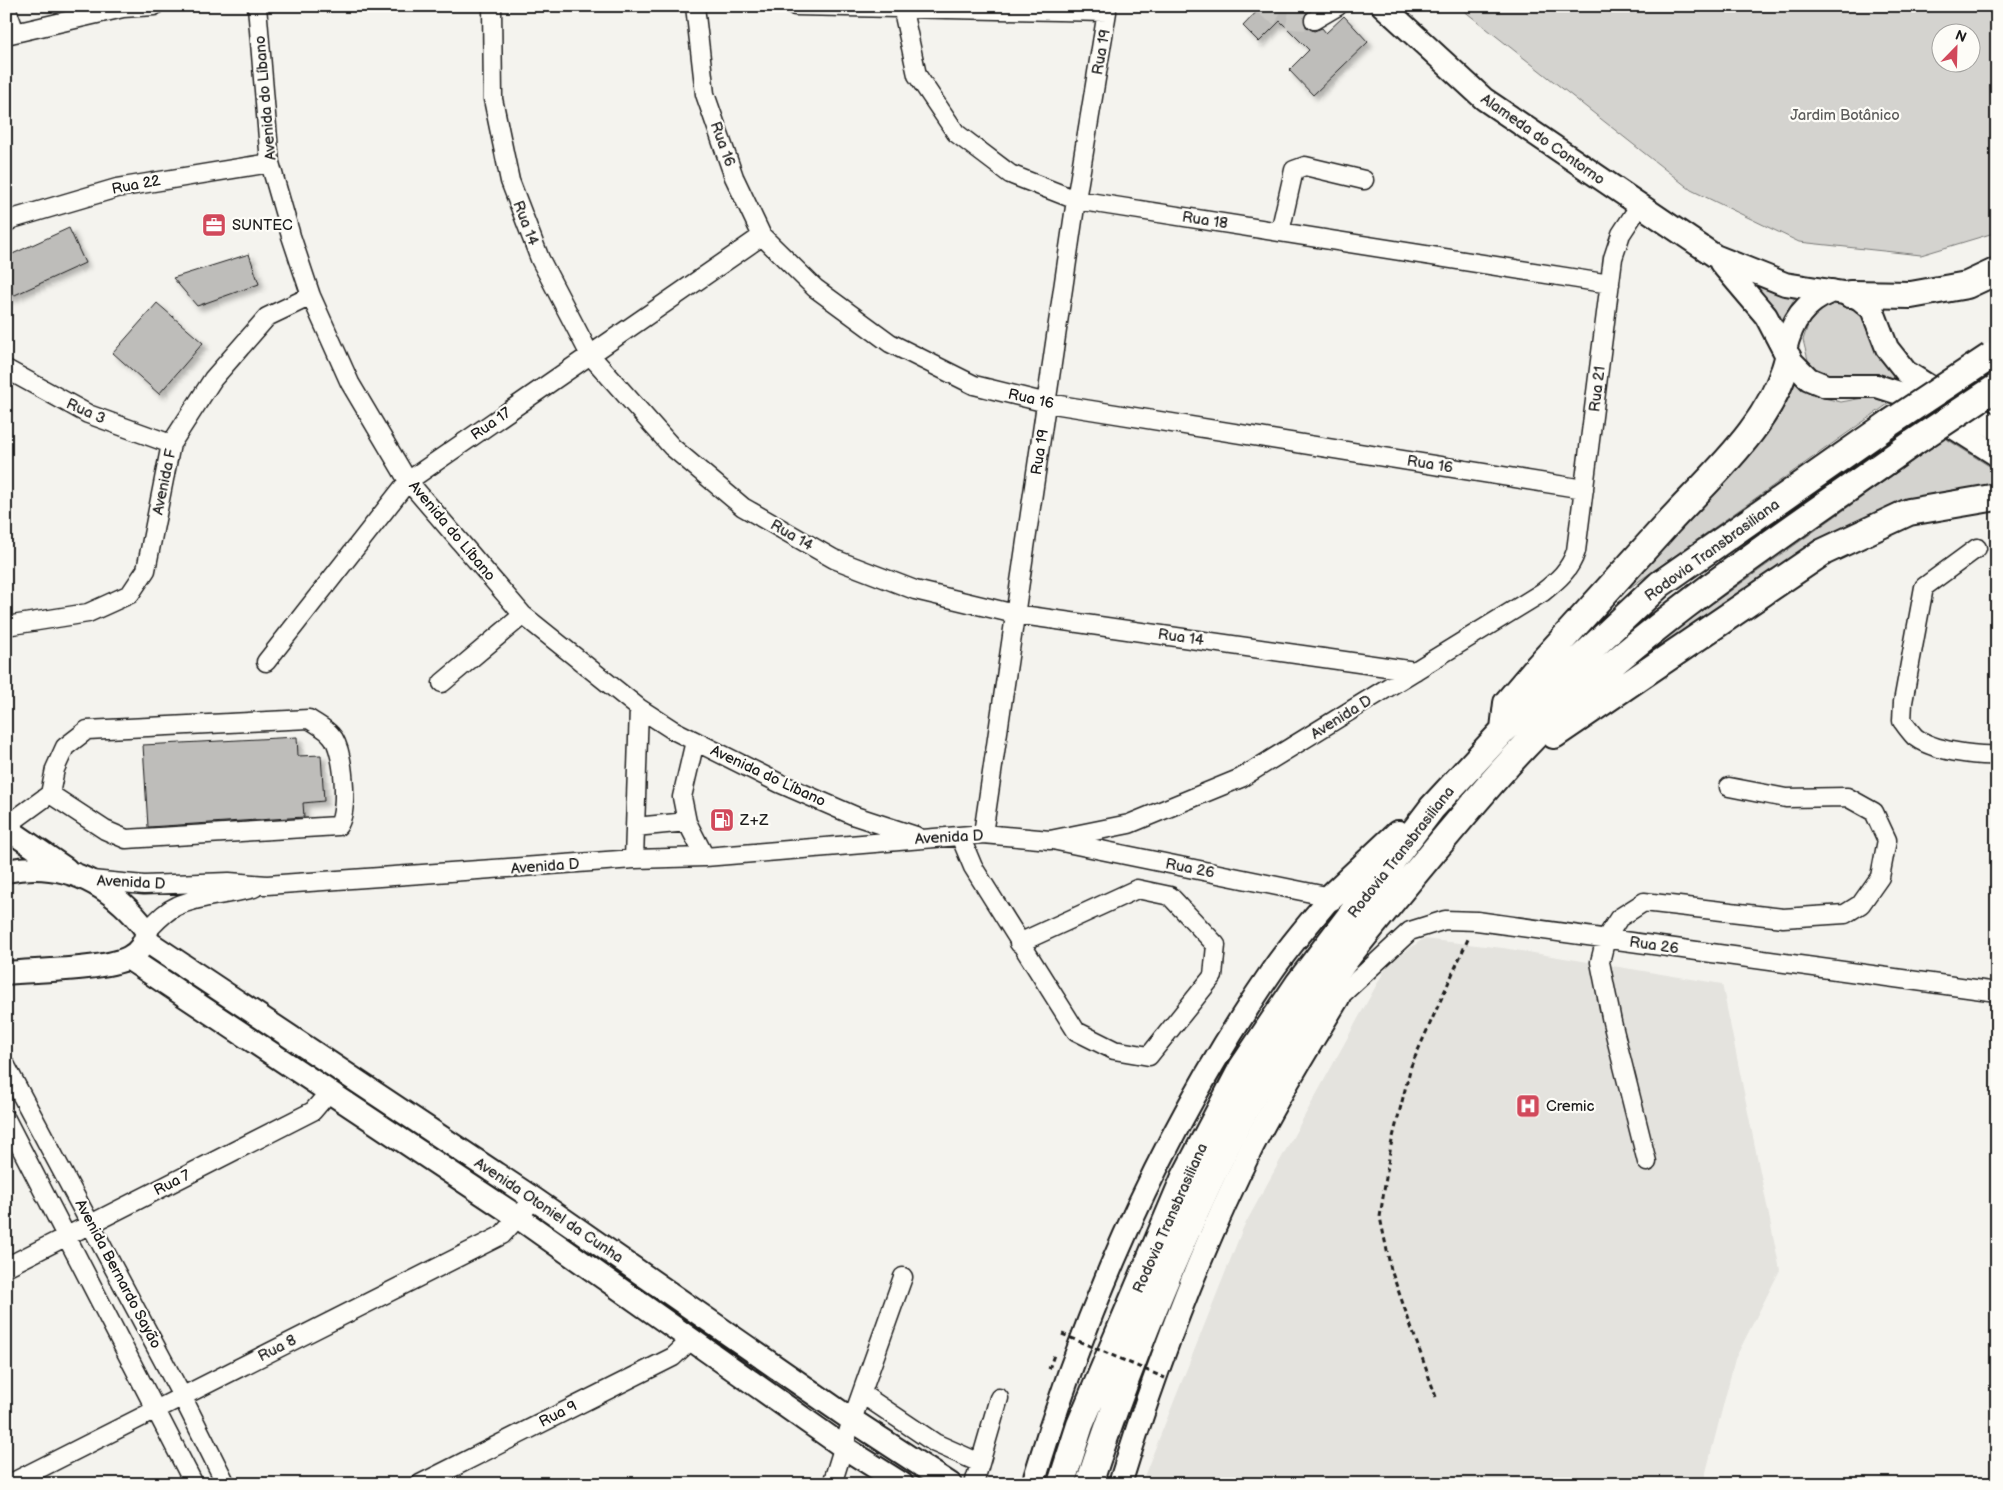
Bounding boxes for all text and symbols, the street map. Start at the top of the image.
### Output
north arrow [1930,22,1980,72]
text: N [1953,27,1969,46]
street label: Rua 19 [1088,28,1114,76]
street label: Avenida do Líbano [250,35,280,161]
street label: Alameda do Contorno [1477,89,1609,189]
park label: Jardim Botânico [1790,106,1900,125]
street label: Rua 16 [706,119,740,169]
street label: Rua 22 [110,171,162,199]
street label: Rua 14 [509,198,543,248]
street label: Rua 18 [1181,207,1230,233]
office icon: SUNTEC [201,212,227,238]
place label: SUNTEC [232,216,293,235]
street label: Rua 21 [1585,365,1609,413]
street label: Rua 16 [1006,385,1056,413]
street label: Rua 3 [64,394,108,428]
street label: Rua 17 [467,403,515,445]
street label: Rua 19 [1027,428,1053,476]
street label: Avenida F [148,447,180,517]
street label: Rua 16 [1406,451,1454,477]
street label: Avenida do Líbano [405,477,499,585]
street label: Rodovia Transbrasiliana [1641,495,1783,605]
street label: Rua 14 [767,515,817,555]
street label: Rua 14 [1157,624,1205,650]
street label: Avenida D [1307,691,1375,743]
street label: Avenida do Líbano [707,741,829,811]
street label: Rodovia Transbrasiliana [1344,782,1458,922]
fuel station icon: Z+Z [709,807,735,833]
place label: Z+Z [739,811,769,830]
street label: Avenida D [914,826,984,848]
street label: Avenida D [510,854,580,878]
street label: Rua 26 [1164,854,1216,882]
street label: Avenida D [96,871,166,893]
street label: Rua 26 [1628,932,1680,958]
hospital icon: Cremic [1515,1093,1541,1119]
place label: Cremic [1546,1097,1595,1116]
street label: Rodovia Transbrasiliana [1128,1140,1212,1296]
street label: Avenida Otoniel da Cunha [471,1153,627,1267]
street label: Rua 7 [151,1166,194,1200]
street label: Avenida Bernardo Sayão [71,1196,165,1352]
street label: Rua 8 [255,1330,299,1366]
street label: Rua 9 [536,1396,580,1432]

